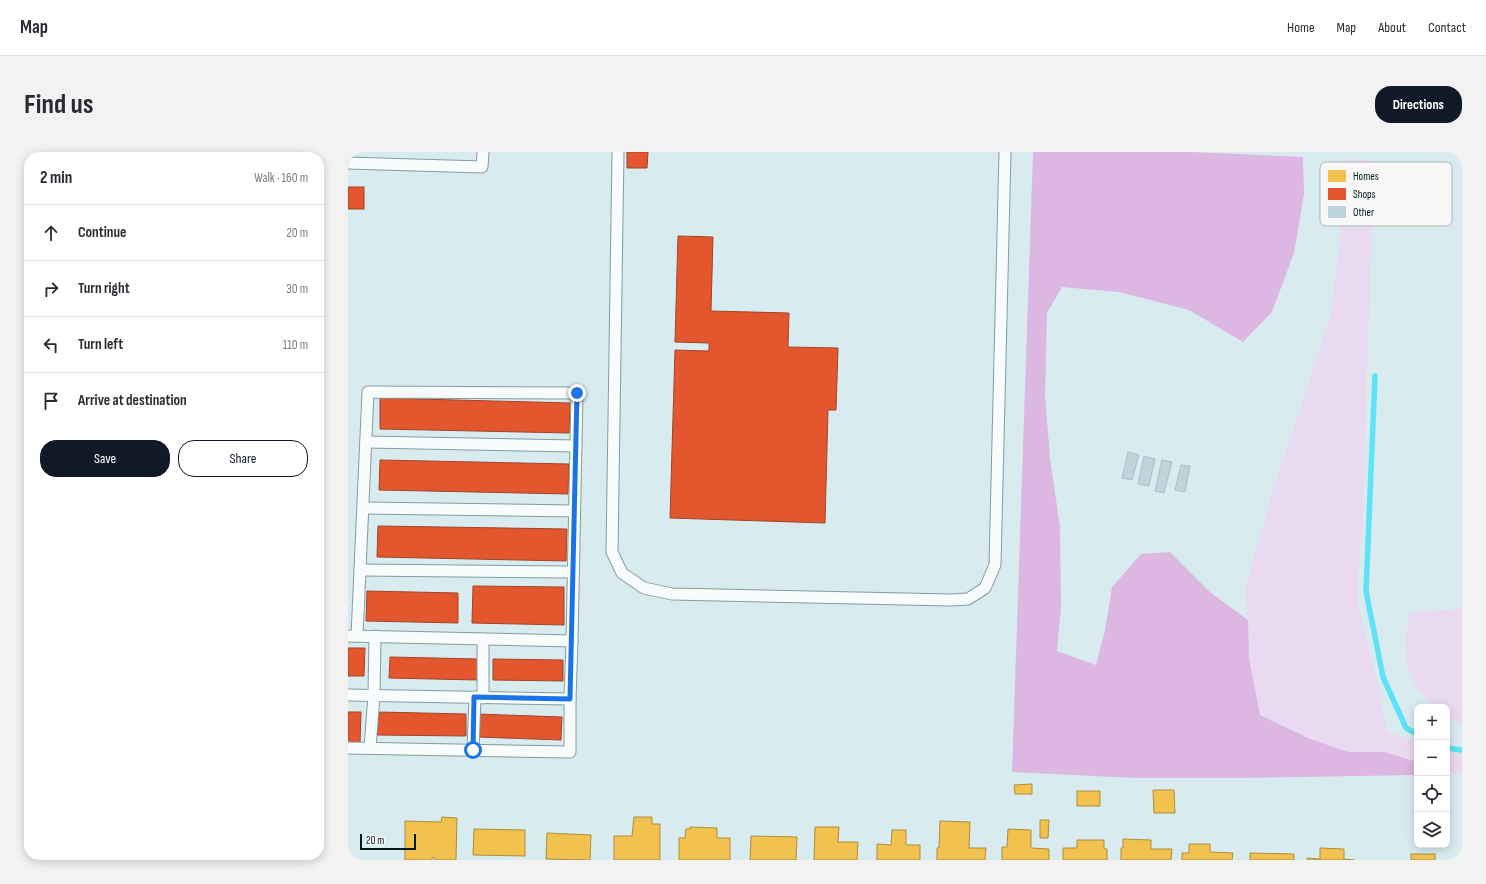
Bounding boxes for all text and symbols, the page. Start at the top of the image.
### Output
text: Map [20,16,48,39]
text: Home [1287,19,1315,36]
text: Map [1337,19,1356,36]
text: About [1378,19,1406,36]
text: Contact [1428,19,1466,36]
button: Directions [1375,86,1462,123]
text: Find us [24,88,93,121]
legend [1320,162,1452,226]
text: 2 min [40,168,72,188]
text: Walk · 160 m [254,170,308,186]
text: Homes [1353,170,1379,183]
text: Shops [1353,188,1376,201]
text: Other [1353,206,1374,219]
icon: ahead [40,222,62,244]
text: Continue [78,223,127,242]
text: 20 m [286,225,308,241]
icon: right [40,278,62,300]
text: Turn right [78,279,130,298]
text: 30 m [286,281,308,297]
icon: left [40,334,62,356]
text: Turn left [78,335,123,354]
text: 110 m [283,337,308,353]
route end [568,384,586,402]
icon: arrive [40,390,62,412]
text: Arrive at destination [78,391,187,410]
button: Save [40,440,170,477]
button: Share [178,440,308,477]
map controls [1414,704,1450,848]
button: + [1414,704,1450,740]
button: − [1414,740,1450,776]
route start [464,741,482,759]
button: locate [1414,776,1450,812]
button: layers [1414,812,1450,848]
scale bar [360,832,416,851]
text: 20 m [366,834,384,847]

